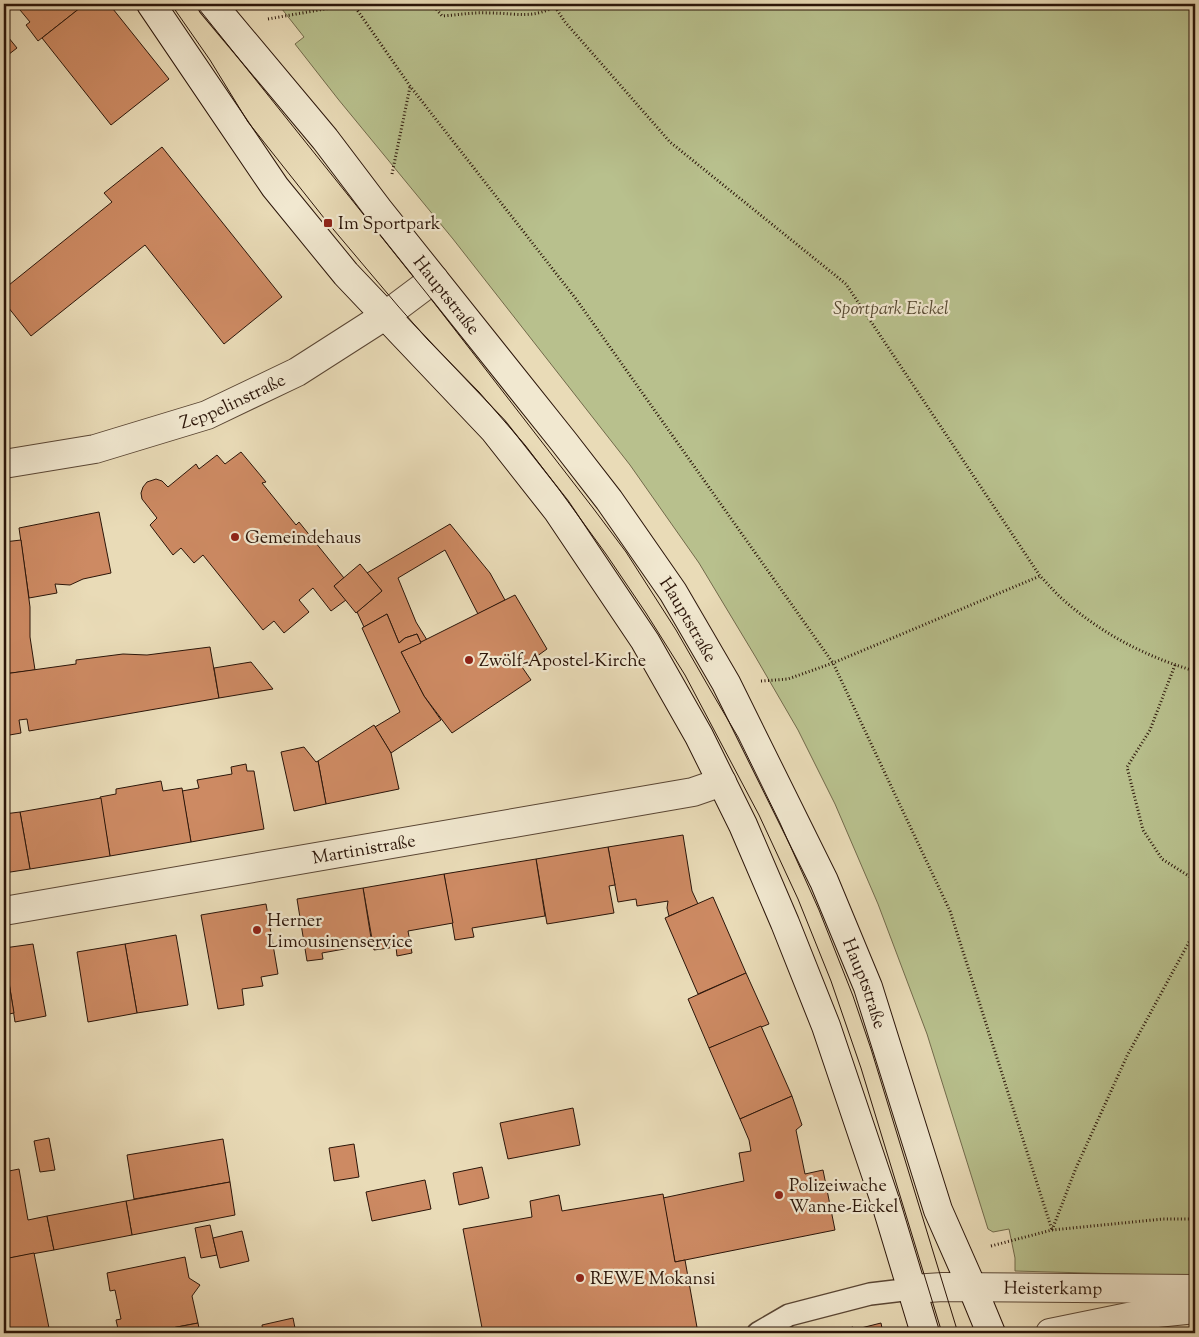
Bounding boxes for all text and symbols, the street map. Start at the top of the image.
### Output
place label: Im Sportpark [338,212,441,238]
marker: Im Sportpark [322,217,334,229]
street label: Hauptstraße [405,251,485,342]
park label: Sportpark Eickel [833,297,949,323]
street label: Zeppelinstraße [177,368,291,437]
place label: Gemeindehaus [245,526,361,552]
marker: Gemeindehaus [229,531,241,543]
street label: Hauptstraße [652,573,722,668]
place label: Zwölf-Apostel-Kirche [479,649,646,675]
marker: Zwölf-Apostel-Kirche [463,654,475,666]
street label: Martinistraße [310,829,418,873]
place label: Herner Limousinenservice [267,909,413,956]
marker: Herner Limousinenservice [251,924,263,936]
street label: Hauptstraße [834,935,891,1033]
place label: Polizeiwache Wanne-Eickel [789,1174,899,1221]
marker: Polizeiwache Wanne-Eickel [773,1189,785,1201]
place label: REWE Mokansi [590,1267,715,1293]
marker: REWE Mokansi [574,1272,586,1284]
street label: Heisterkamp [1003,1276,1102,1303]

